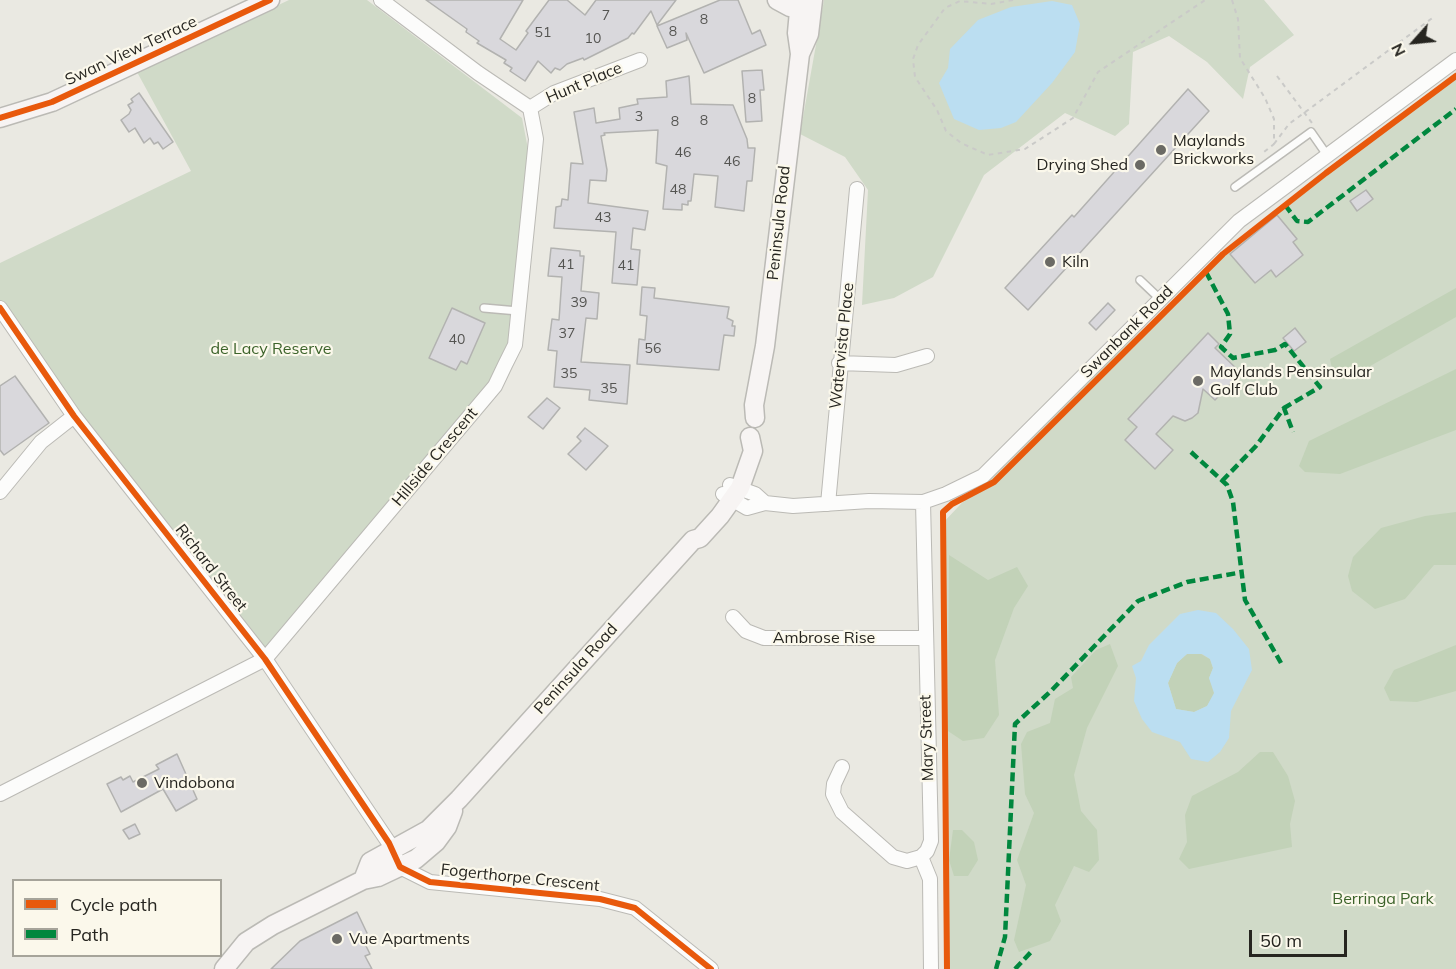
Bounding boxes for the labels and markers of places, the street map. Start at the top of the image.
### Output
place label: Maylands Brickworks [1173,131,1254,169]
marker: Maylands Brickworks [1154,143,1168,157]
place label: Drying Shed [1037,155,1128,175]
marker: Drying Shed [1133,158,1147,172]
place label: Kiln [1062,252,1089,272]
marker: Kiln [1043,255,1057,269]
place label: Maylands Pensinsular Golf Club [1210,362,1372,400]
marker: Maylands Pensinsular Golf Club [1191,374,1205,388]
place label: Vindobona [154,773,235,793]
marker: Vindobona [135,776,149,790]
place label: Vue Apartments [349,929,470,949]
marker: Vue Apartments [330,932,344,946]

